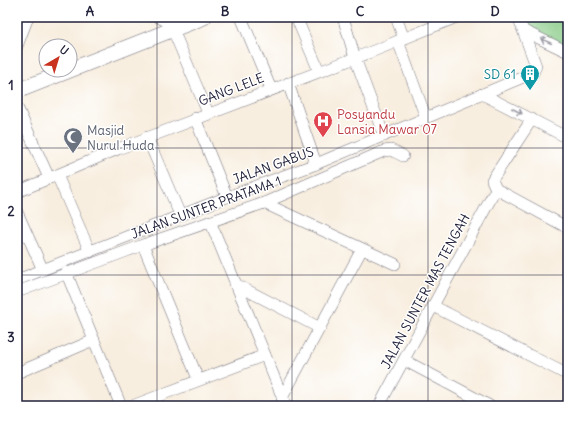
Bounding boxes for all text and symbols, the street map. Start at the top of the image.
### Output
text: A [86,3,95,20]
text: B [221,3,230,20]
text: C [356,3,365,20]
text: D [490,3,500,20]
one-way arrow [540,37,552,44]
north arrow [38,38,78,78]
text: U [57,42,71,58]
building icon: SD 61 [519,63,541,91]
place label: SD 61 [484,66,516,83]
street label: GANG LELE [196,69,267,110]
text: 1 [8,77,14,94]
place label: Posyandu Lansia Mawar 07 [337,106,438,138]
one-way arrow [510,108,522,115]
hospital icon: Posyandu Lansia Mawar 07 [312,110,334,138]
place label: Masjid Nurul Huda [87,122,154,154]
mosque icon: Masjid Nurul Huda [62,126,84,154]
street label: JALAN GABUS [230,143,316,188]
street label: JALAN SUNTER PRATAMA 1 [129,172,284,243]
text: 2 [7,203,15,220]
street label: JALAN SUNTER MAS TENGAH [377,211,474,372]
text: 3 [7,329,15,346]

